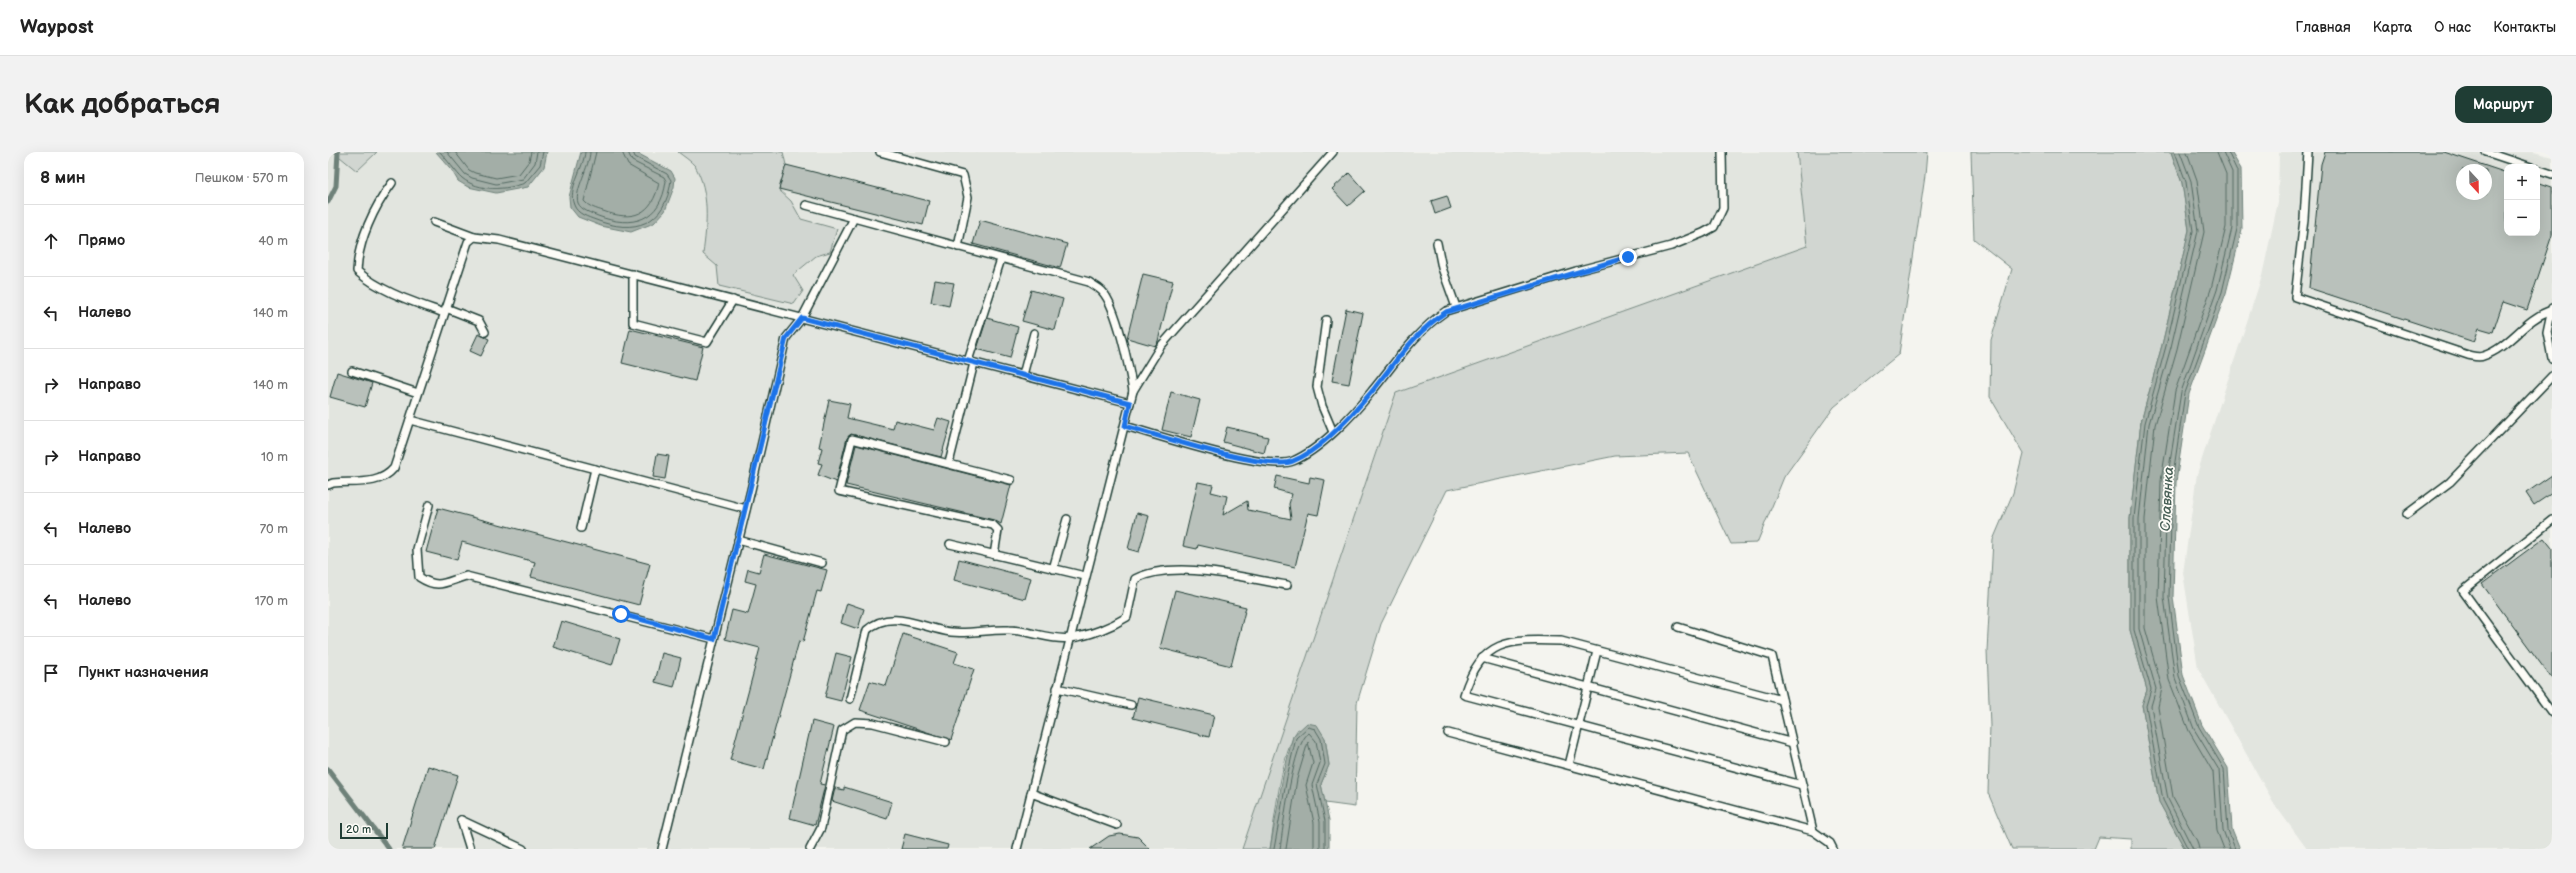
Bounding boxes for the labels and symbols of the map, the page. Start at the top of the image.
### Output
north arrow [2456,164,2492,200]
route end [1619,248,1637,266]
water label: Славянка [2157,466,2177,532]
route start [612,605,630,623]
scale bar [340,821,388,840]

